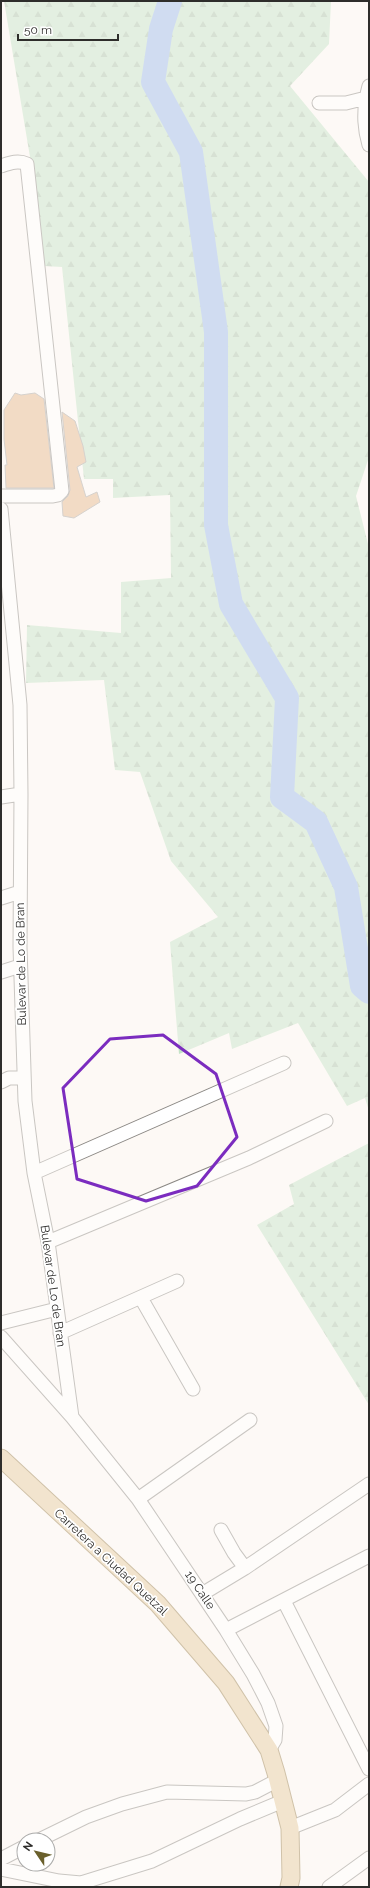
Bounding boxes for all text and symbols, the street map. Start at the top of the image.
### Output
scale bar [18,16,118,42]
text: 50 m [24,23,52,37]
street label: Bulevar de Lo de Bran [13,902,29,1026]
street label: Bulevar de Lo de Bran [38,1224,68,1348]
street label: Carretera a Ciudad Quetzal [51,1506,171,1619]
street label: 19 Calle [182,1568,218,1612]
north arrow [16,1832,56,1872]
text: N [20,1839,36,1854]

